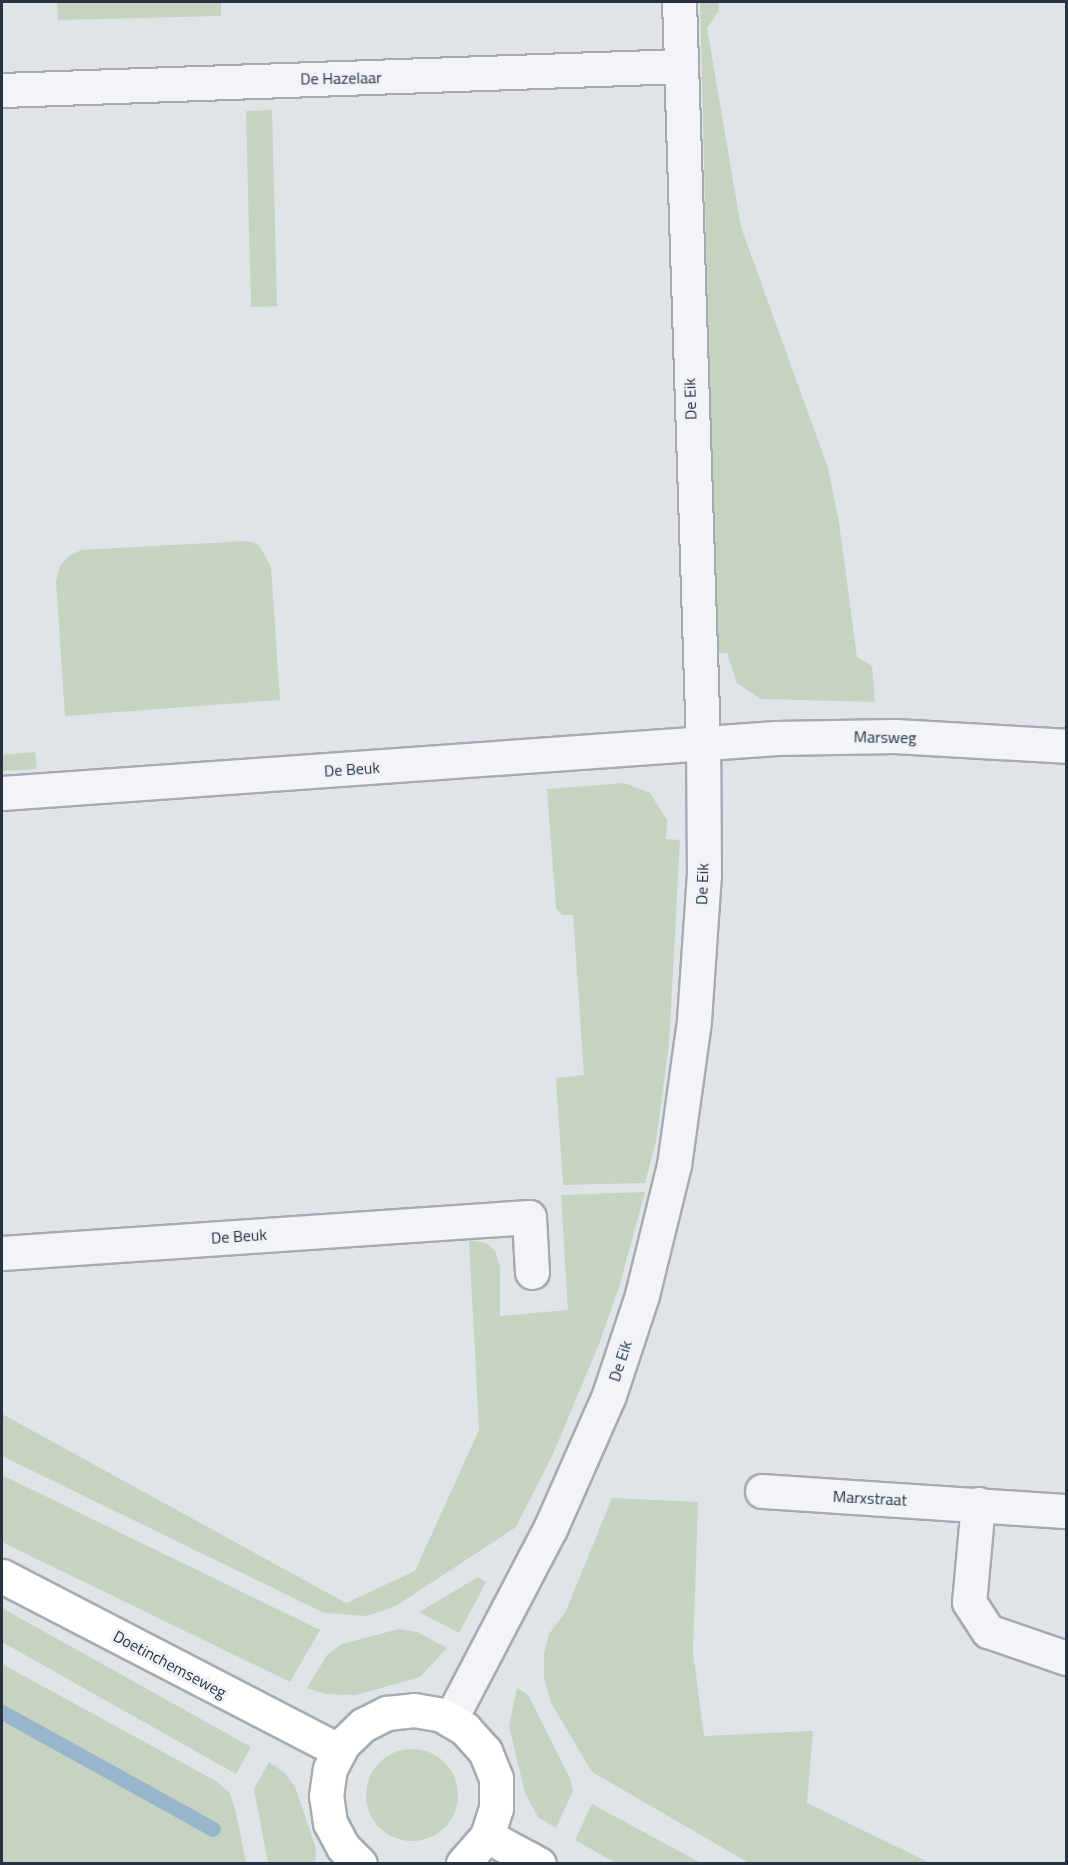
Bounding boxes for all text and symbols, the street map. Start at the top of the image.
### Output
street label: De Hazelaar [300,68,382,88]
street label: De Eik [680,378,700,420]
street label: Marsweg [853,727,917,747]
street label: De Beuk [323,757,381,781]
street label: De Eik [692,863,712,905]
street label: De Beuk [210,1224,268,1248]
street label: De Eik [604,1338,636,1384]
street label: Marxstraat [832,1486,908,1510]
street label: Doetinchemseweg [110,1626,230,1702]

